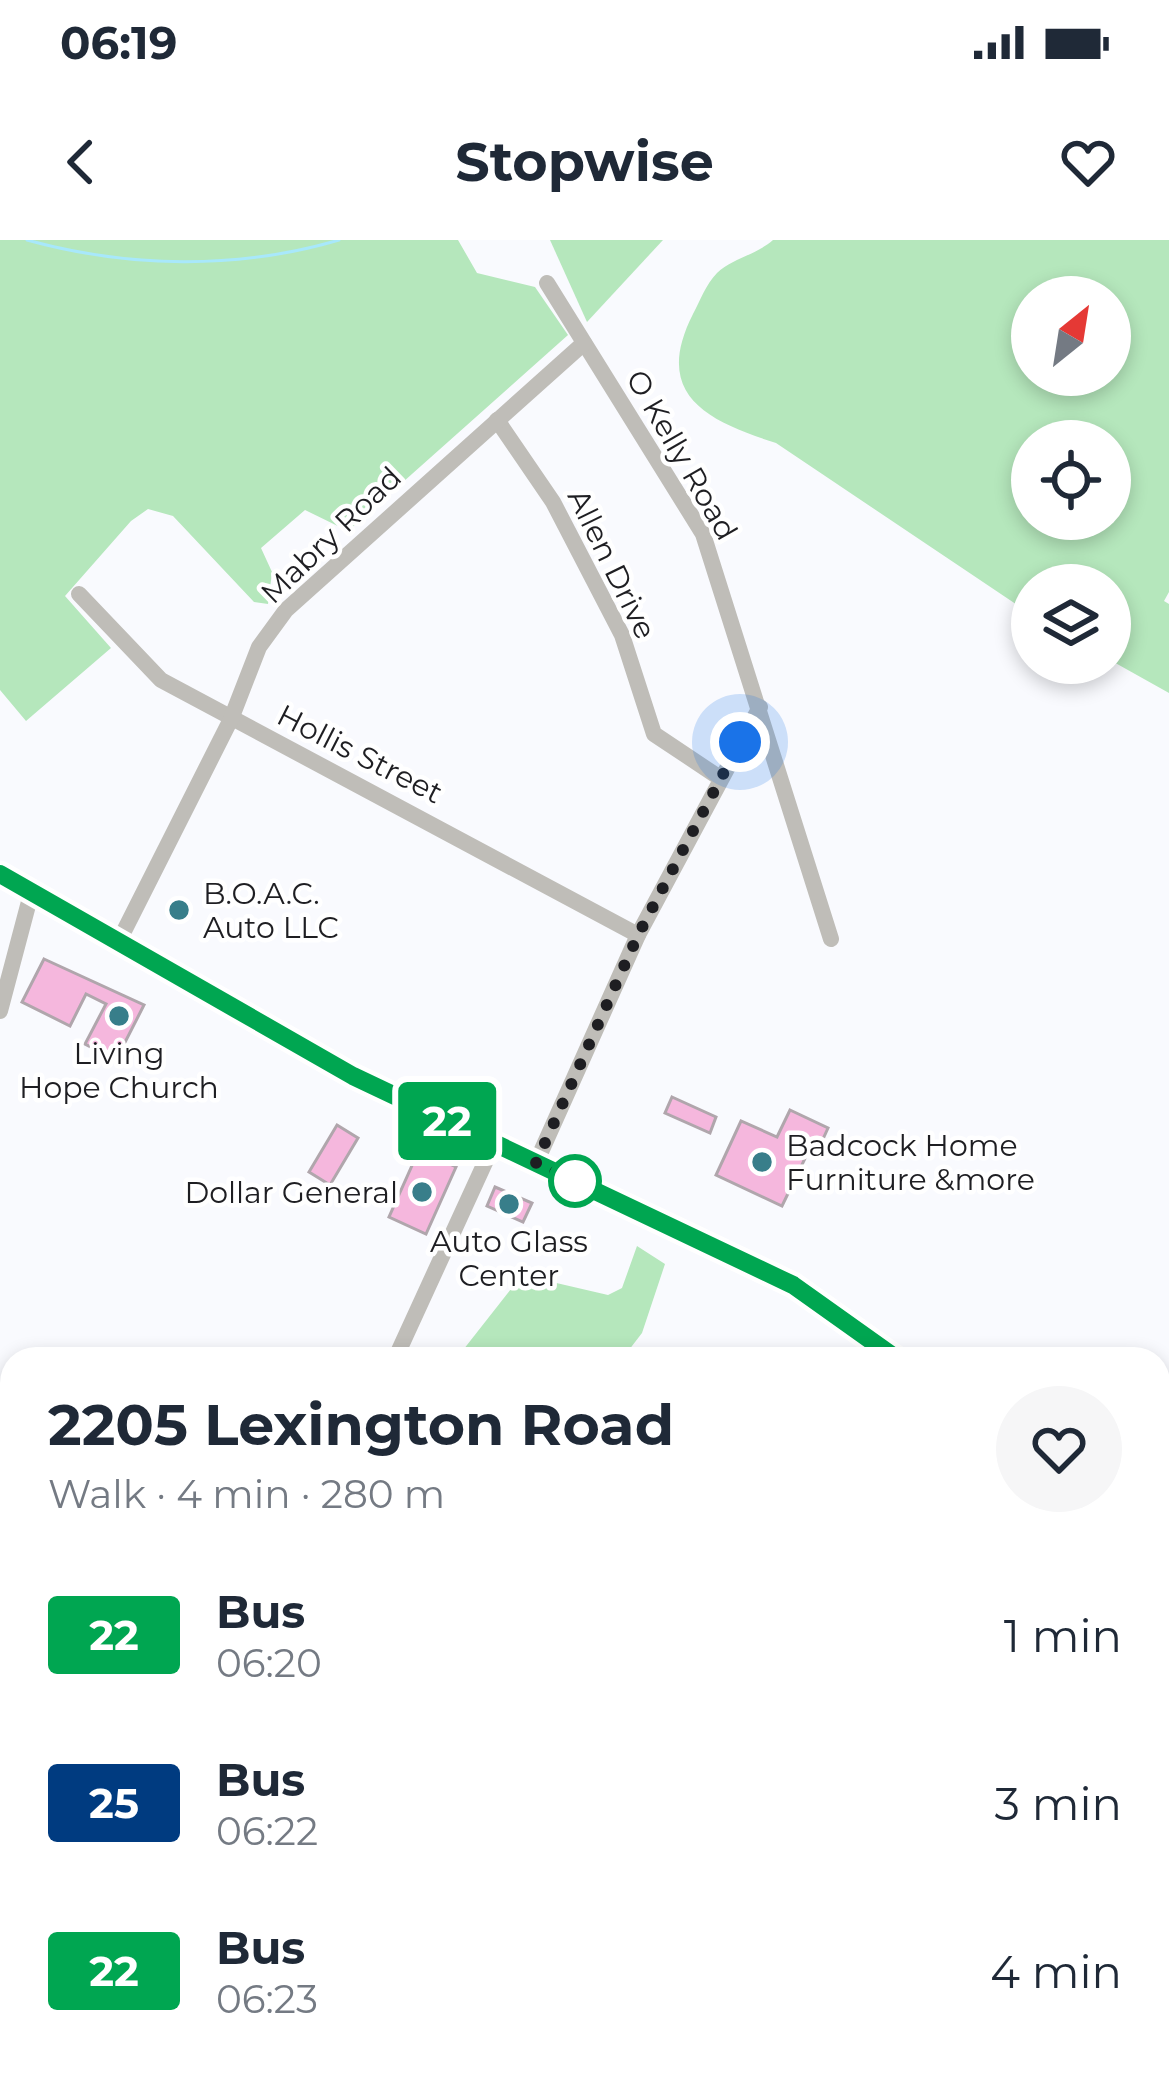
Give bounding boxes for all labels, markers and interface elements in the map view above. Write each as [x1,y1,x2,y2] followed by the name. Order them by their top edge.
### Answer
[60,15,177,70] text: 06:19
[48,129,114,195] icon: back
[455,129,714,195] text: Stopwise
[1055,129,1121,195] icon: heart
[1011,276,1131,396] north arrow
[1011,276,1131,684] map controls
[618,363,746,547] street label: O Kelly Road
[1011,420,1131,540] button: locate
[253,459,409,611] street label: Mabry Road
[560,483,664,645] street label: Allen Drive
[1011,564,1131,684] button: layers
[271,697,449,811] street label: Hollis Street
[710,712,770,772] your location
[203,875,339,946] place label: B.O.A.C. Auto LLC
[166,897,192,923] marker: B.O.A.C. Auto LLC
[106,1003,132,1029] marker: Living Hope Church
[19,1035,219,1106] place label: Living Hope Church
[393,1082,501,1160] line badge: 22
[422,1095,472,1147] text: 22
[786,1127,1035,1198] place label: Badcock Home Furniture &more
[749,1149,775,1175] marker: Badcock Home Furniture &more
[550,1156,600,1206] unlabelled marker
[184,1174,398,1211] place label: Dollar General
[409,1179,435,1205] marker: Dollar General
[496,1191,522,1217] marker: Auto Glass Center
[430,1223,588,1294] place label: Auto Glass Center
[996,1386,1122,1512] button: heart
[48,1390,674,1459] text: 2205 Lexington Road
[48,1470,445,1518] text: Walk · 4 min · 280 m
[216,1584,305,1639] text: Bus
[1004,1608,1122,1663] text: 1 min
[89,1609,139,1661] text: 22
[216,1639,322,1687] text: 06:20
[216,1752,305,1807] text: Bus
[995,1776,1122,1831] text: 3 min
[89,1777,139,1829] text: 25
[216,1807,318,1855] text: 06:22
[216,1920,305,1975] text: Bus
[990,1944,1122,1999] text: 4 min
[89,1945,139,1997] text: 22
[216,1975,318,2023] text: 06:23

